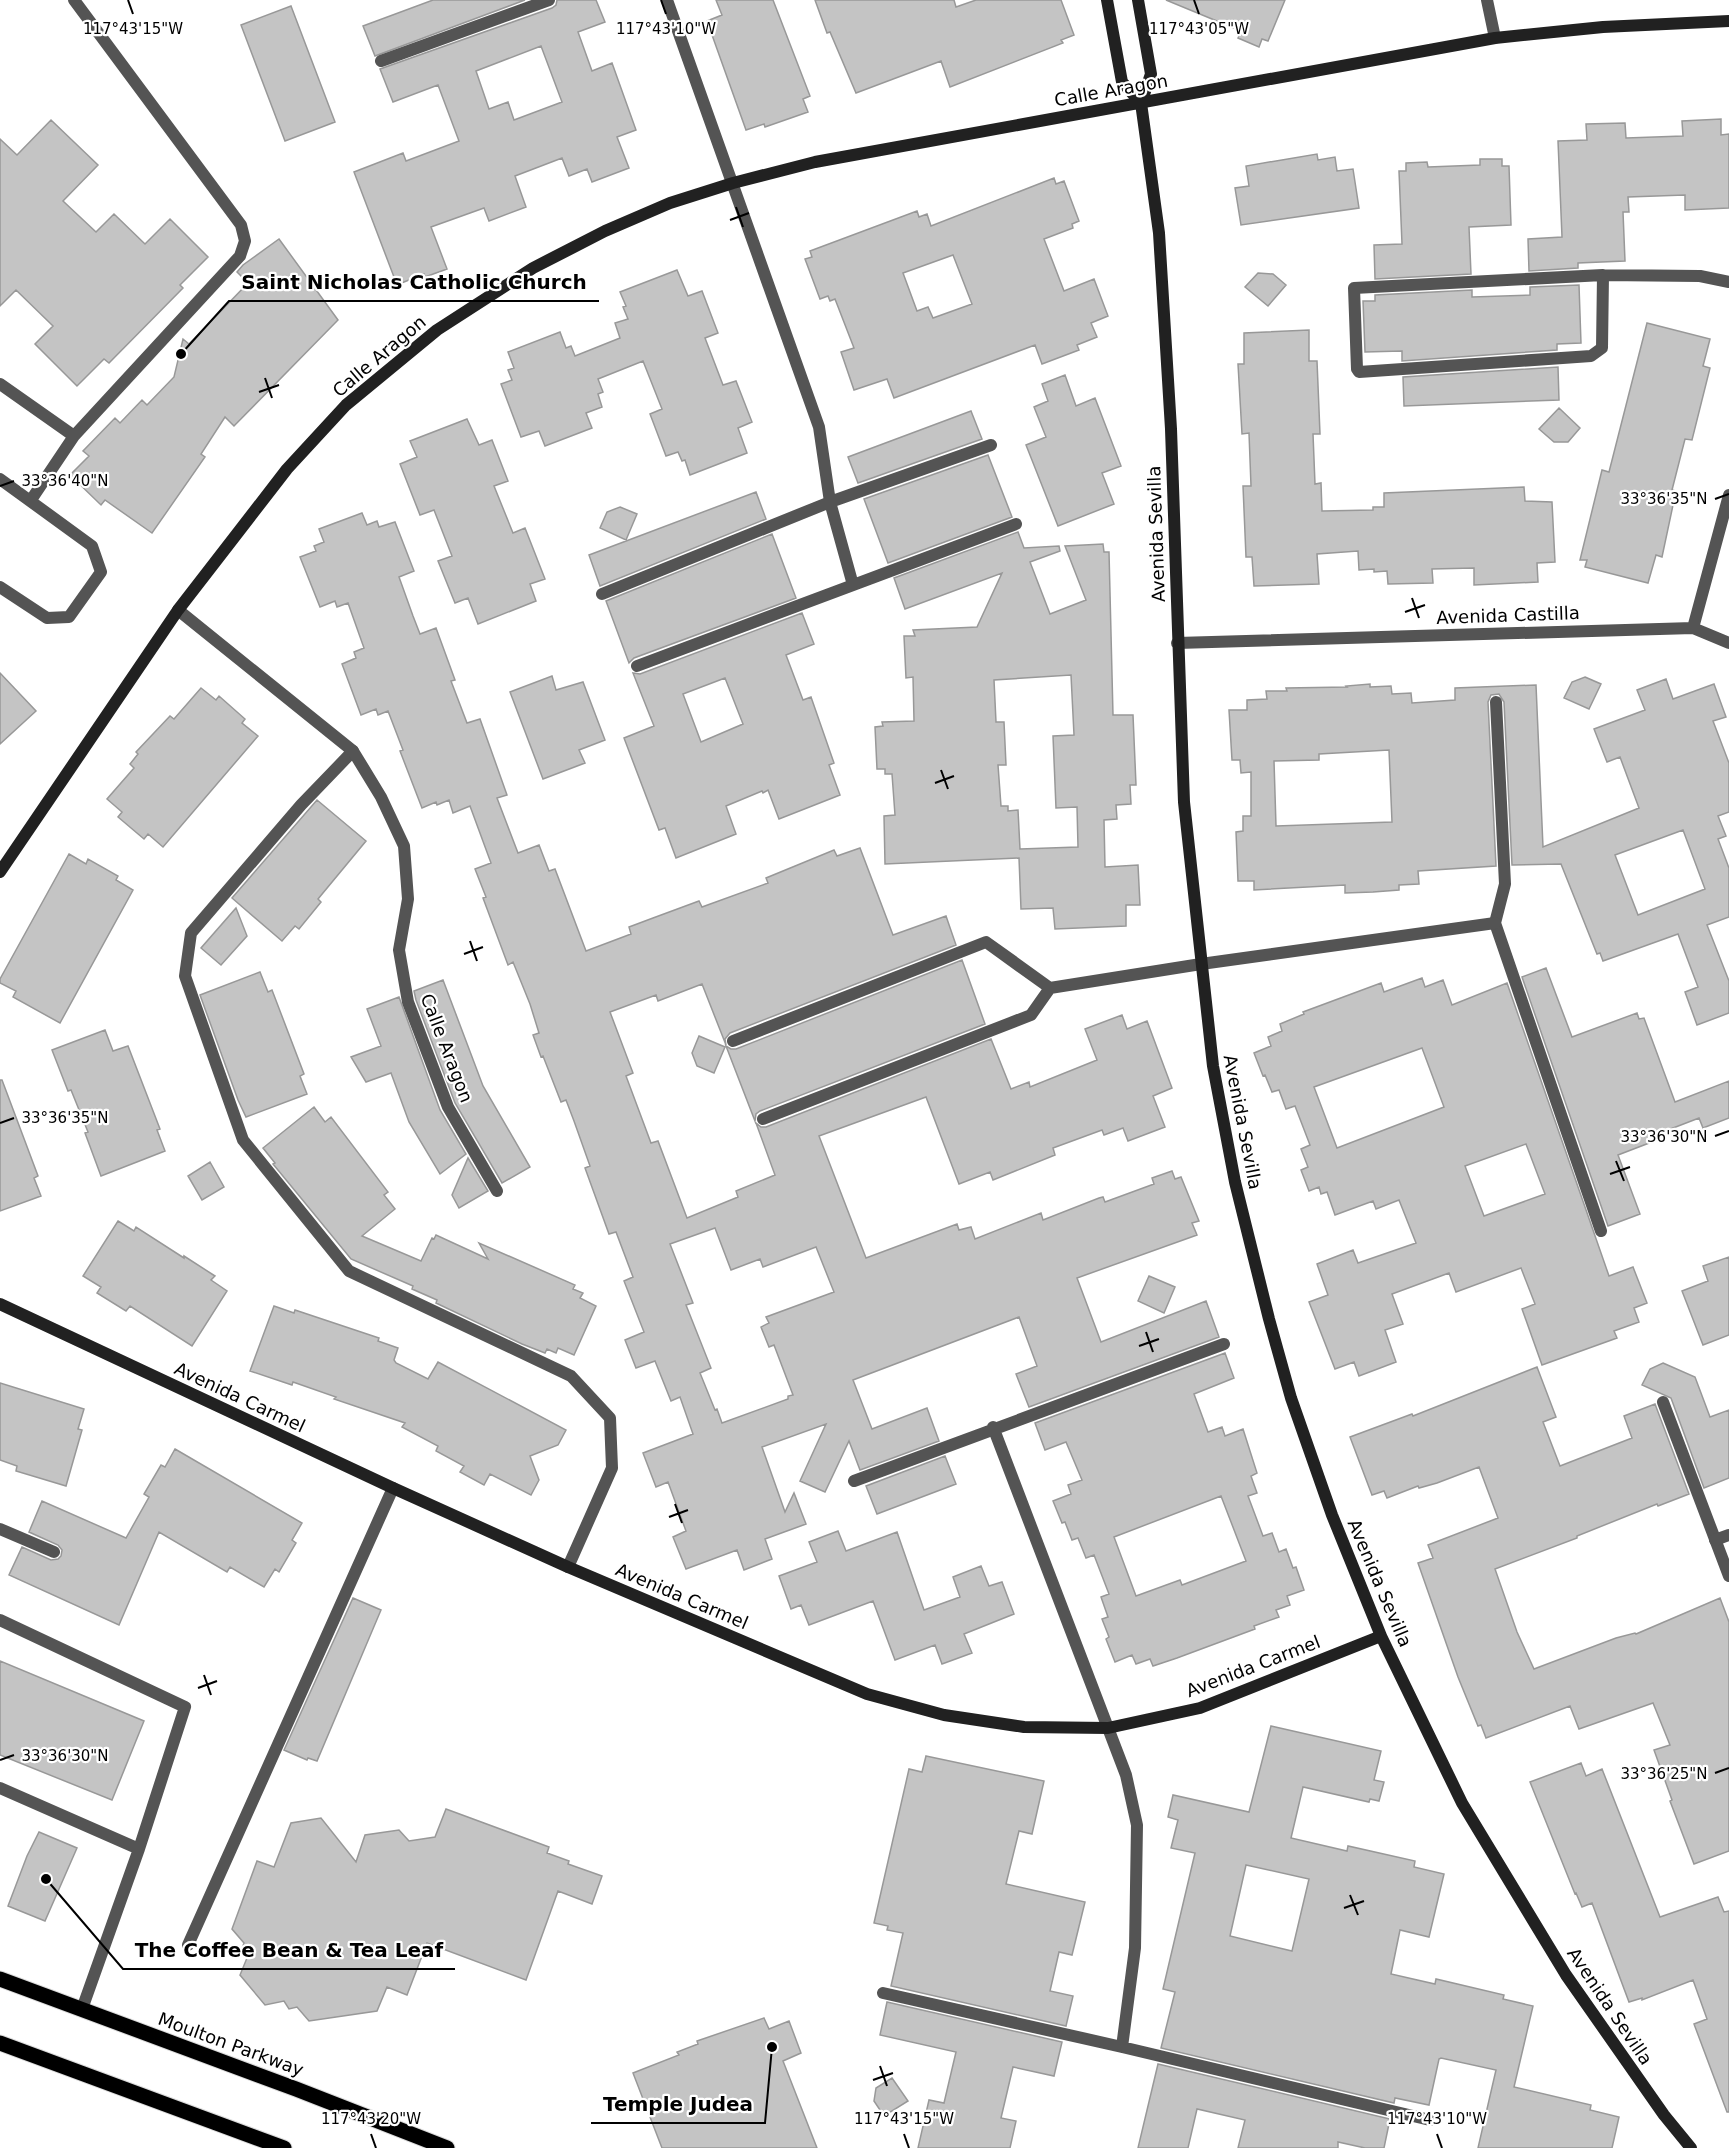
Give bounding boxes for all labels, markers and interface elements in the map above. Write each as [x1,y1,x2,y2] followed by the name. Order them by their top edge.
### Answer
[83,20,183,38] text: 117°43'15"W
[616,20,716,38] text: 117°43'10"W
[1149,20,1249,38] text: 117°43'05"W
[1053,70,1169,110] street label: Calle Aragon
[229,263,599,301] callout: Saint Nicholas Catholic Church
[241,270,587,294] text: Saint Nicholas Catholic Church
[328,311,430,401] street label: Calle Aragon
[1143,465,1169,603] street label: Avenida Sevilla
[21,472,109,490] text: 33°36'40"N
[1620,490,1708,508] text: 33°36'35"N
[1436,602,1580,628] street label: Avenida Castilla
[417,991,477,1105] street label: Calle Aragon
[1220,1053,1266,1191] street label: Avenida Sevilla
[21,1109,109,1127] text: 33°36'35"N
[1620,1128,1708,1146] text: 33°36'30"N
[171,1358,309,1436] street label: Avenida Carmel
[1344,1516,1416,1650] street label: Avenida Sevilla
[613,1559,751,1633] street label: Avenida Carmel
[1183,1631,1323,1701] street label: Avenida Carmel
[21,1747,109,1765] text: 33°36'30"N
[1620,1765,1708,1783] text: 33°36'25"N
[123,1931,455,1969] callout: The Coffee Bean & Tea Leaf
[135,1938,444,1962] text: The Coffee Bean & Tea Leaf
[1563,1943,1657,2069] street label: Avenida Sevilla
[155,2008,307,2080] street label: Moulton Parkway
[591,2085,765,2123] callout: Temple Judea
[603,2092,753,2116] text: Temple Judea
[321,2110,421,2128] text: 117°43'20"W
[854,2110,954,2128] text: 117°43'15"W
[1387,2110,1487,2128] text: 117°43'10"W

